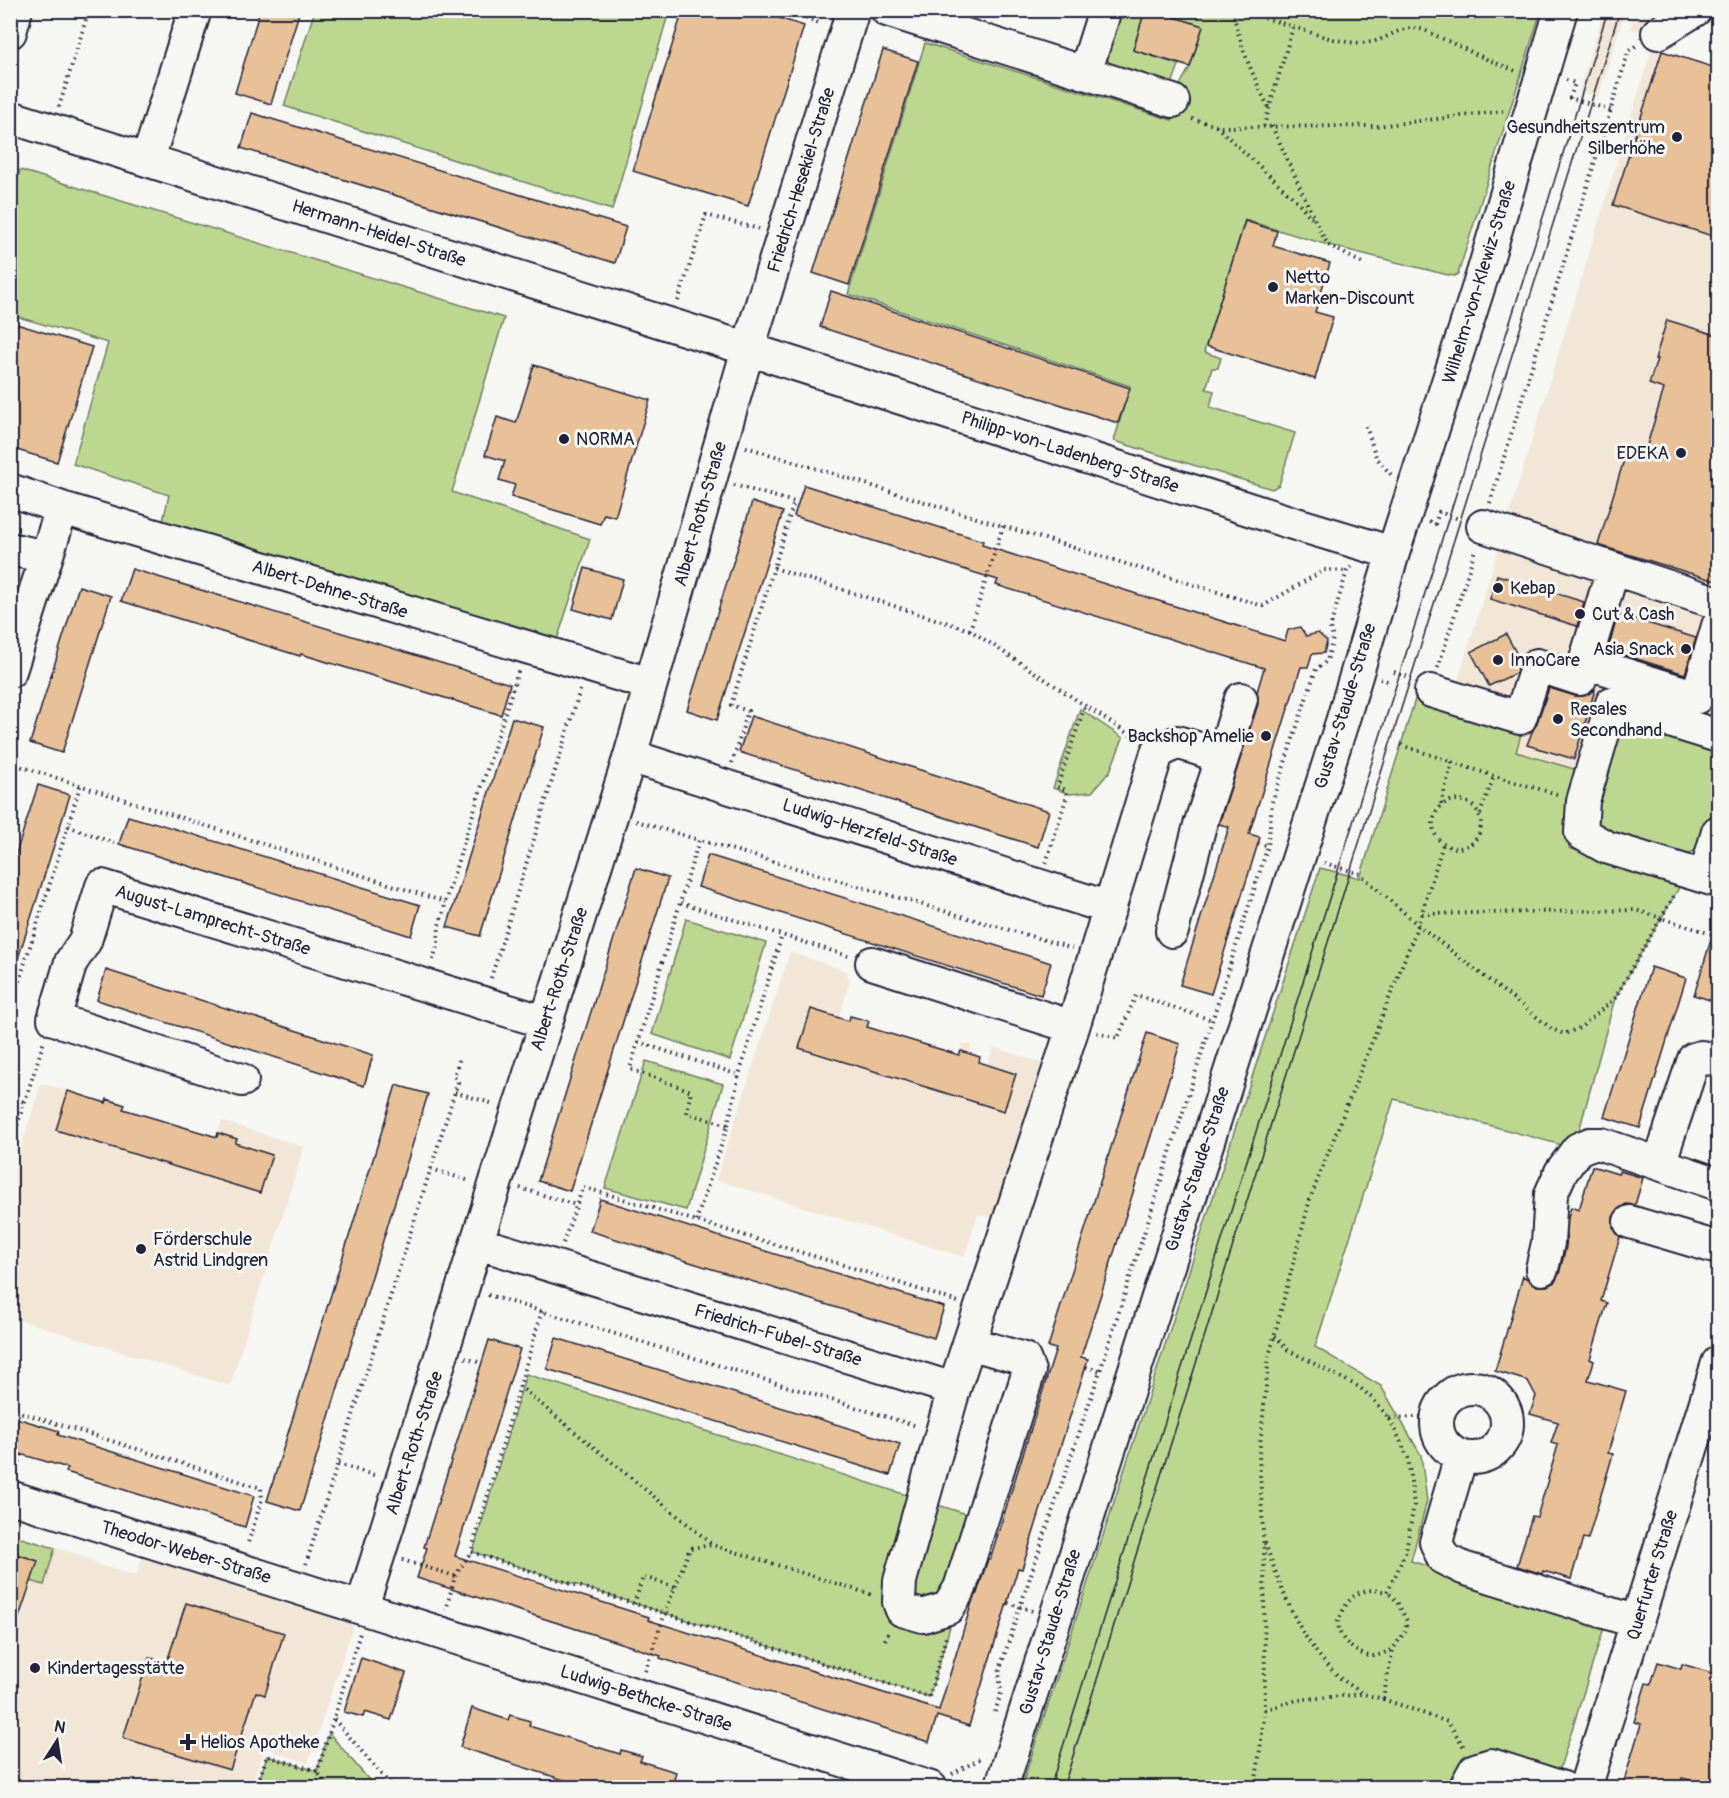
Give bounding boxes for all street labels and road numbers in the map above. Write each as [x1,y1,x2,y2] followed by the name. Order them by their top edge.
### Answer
[762,85,841,275] street label: Friedrich-Hesekiel-Straße
[1438,178,1521,386] street label: Wilhelm-von-Klewiz-Straße
[289,194,469,273] street label: Hermann-Heidel-Straße
[958,406,1182,499] street label: Philipp-von-Ladenberg-Straße
[669,439,732,589] street label: Albert-Roth-Straße
[249,555,411,624] street label: Albert-Dehne-Straße
[1309,620,1382,792] street label: Gustav-Staude-Straße
[779,793,960,872] street label: Ludwig-Herzfeld-Straße
[113,880,313,961] street label: August-Lamprecht-Straße
[525,904,594,1054] street label: Albert-Roth-Straße
[1160,1084,1235,1255] street label: Gustav-Staude-Straße
[691,1299,864,1372] street label: Friedrich-Fubel-Straße
[380,1368,449,1518] street label: Albert-Roth-Straße
[1622,1507,1683,1643] street label: Querfurter Straße
[98,1516,274,1589] street label: Theodor-Weber-Straße
[1014,1546,1087,1718] street label: Gustav-Staude-Straße
[557,1660,735,1737] street label: Ludwig-Bethcke-Straße

